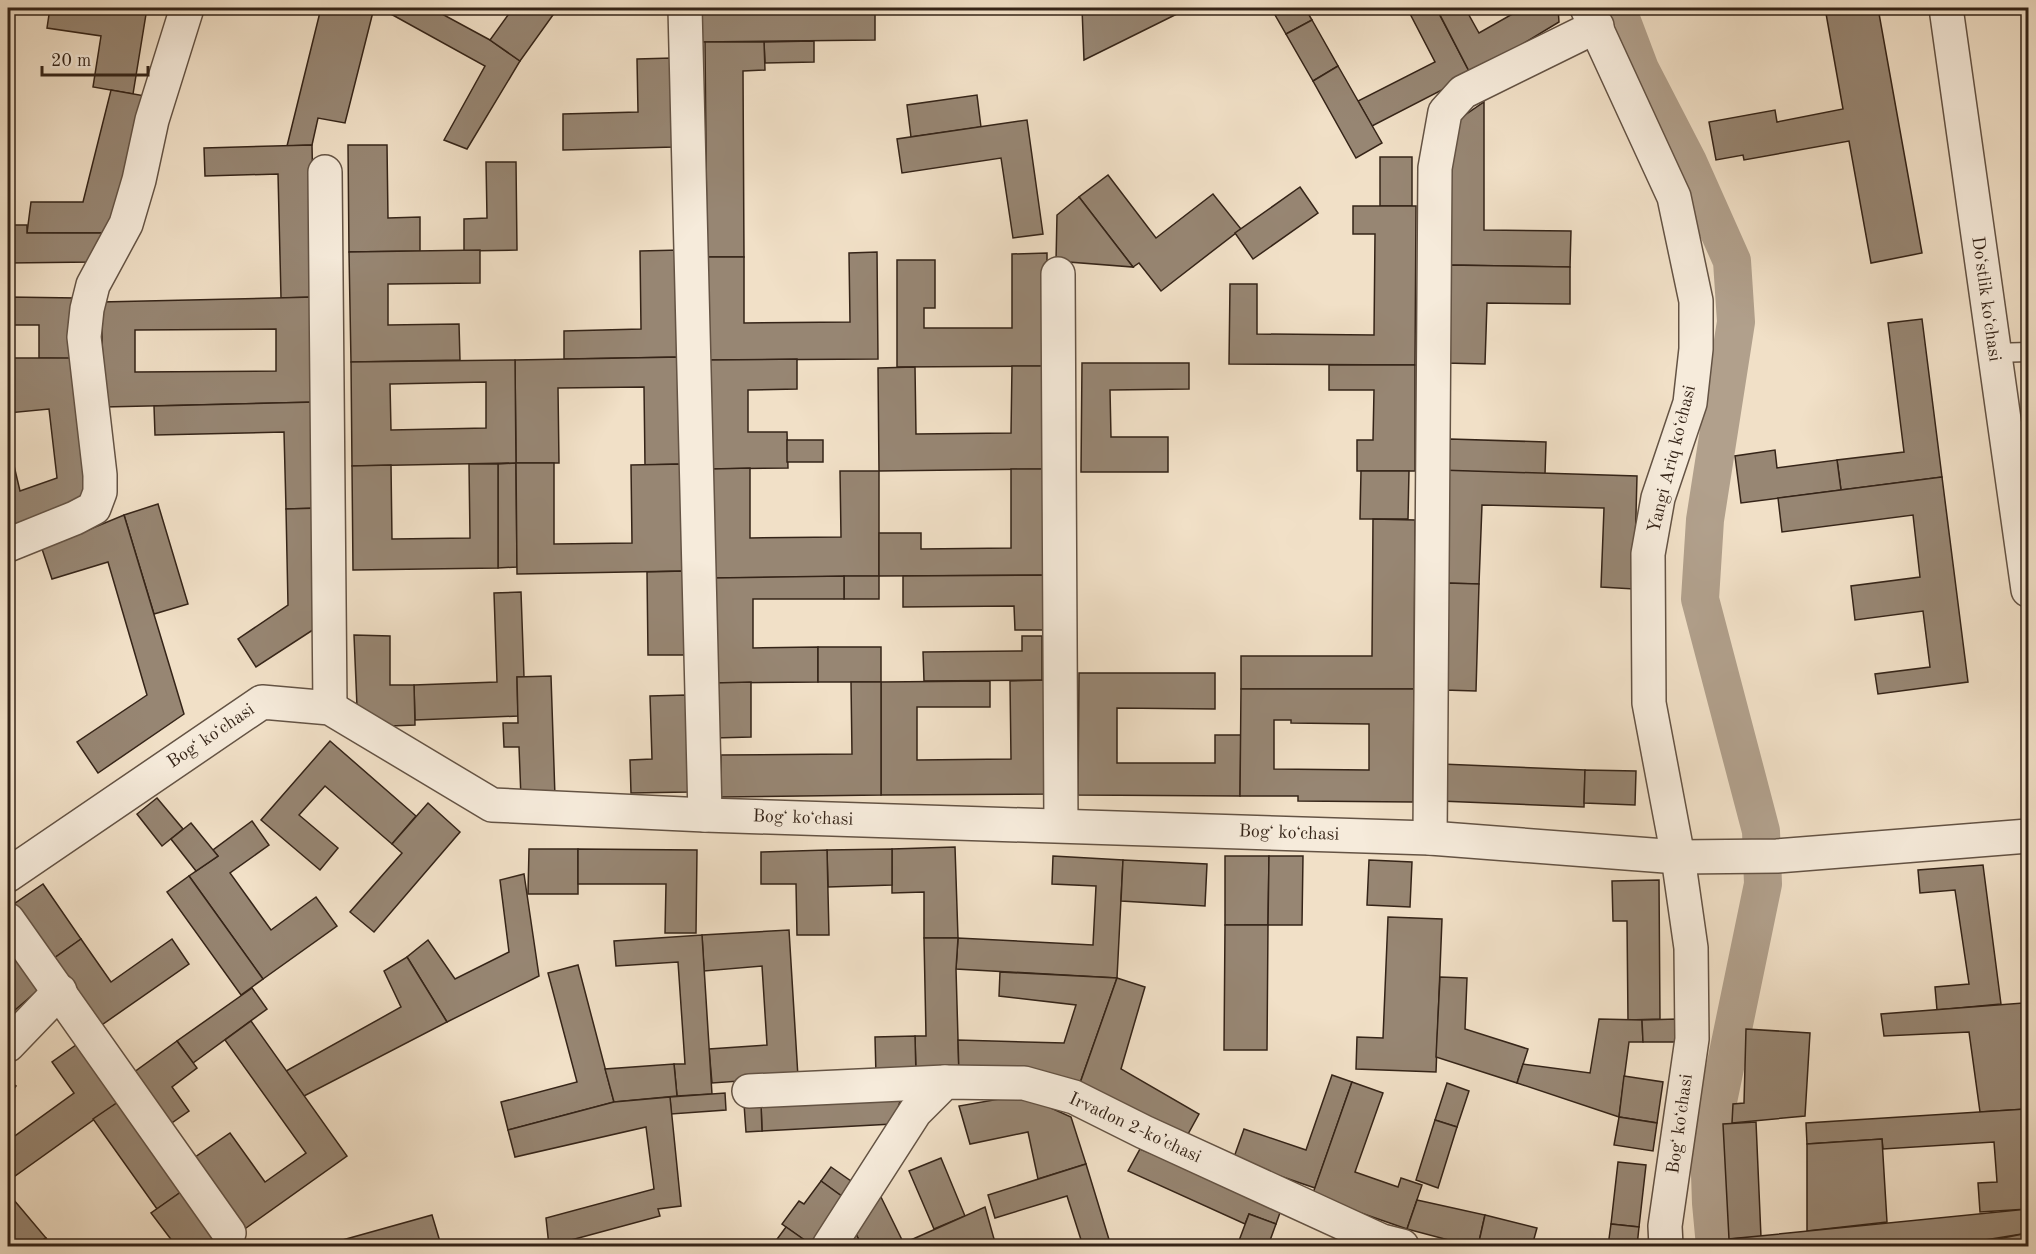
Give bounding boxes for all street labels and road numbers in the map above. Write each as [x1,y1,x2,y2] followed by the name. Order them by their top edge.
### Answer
[1968,235,2004,363] street label: Doʻstlik koʻchasi
[1645,383,1699,535] street label: Yangi Ariq koʻchasi
[164,700,258,772] street label: Bogʻ koʻchasi
[752,807,854,829] street label: Bogʻ koʻchasi
[1238,822,1340,844] street label: Bogʻ koʻchasi
[1664,1073,1696,1175] street label: Bogʻ koʻchasi
[1066,1089,1204,1167] street label: Irvadon 2-koʼchasi

